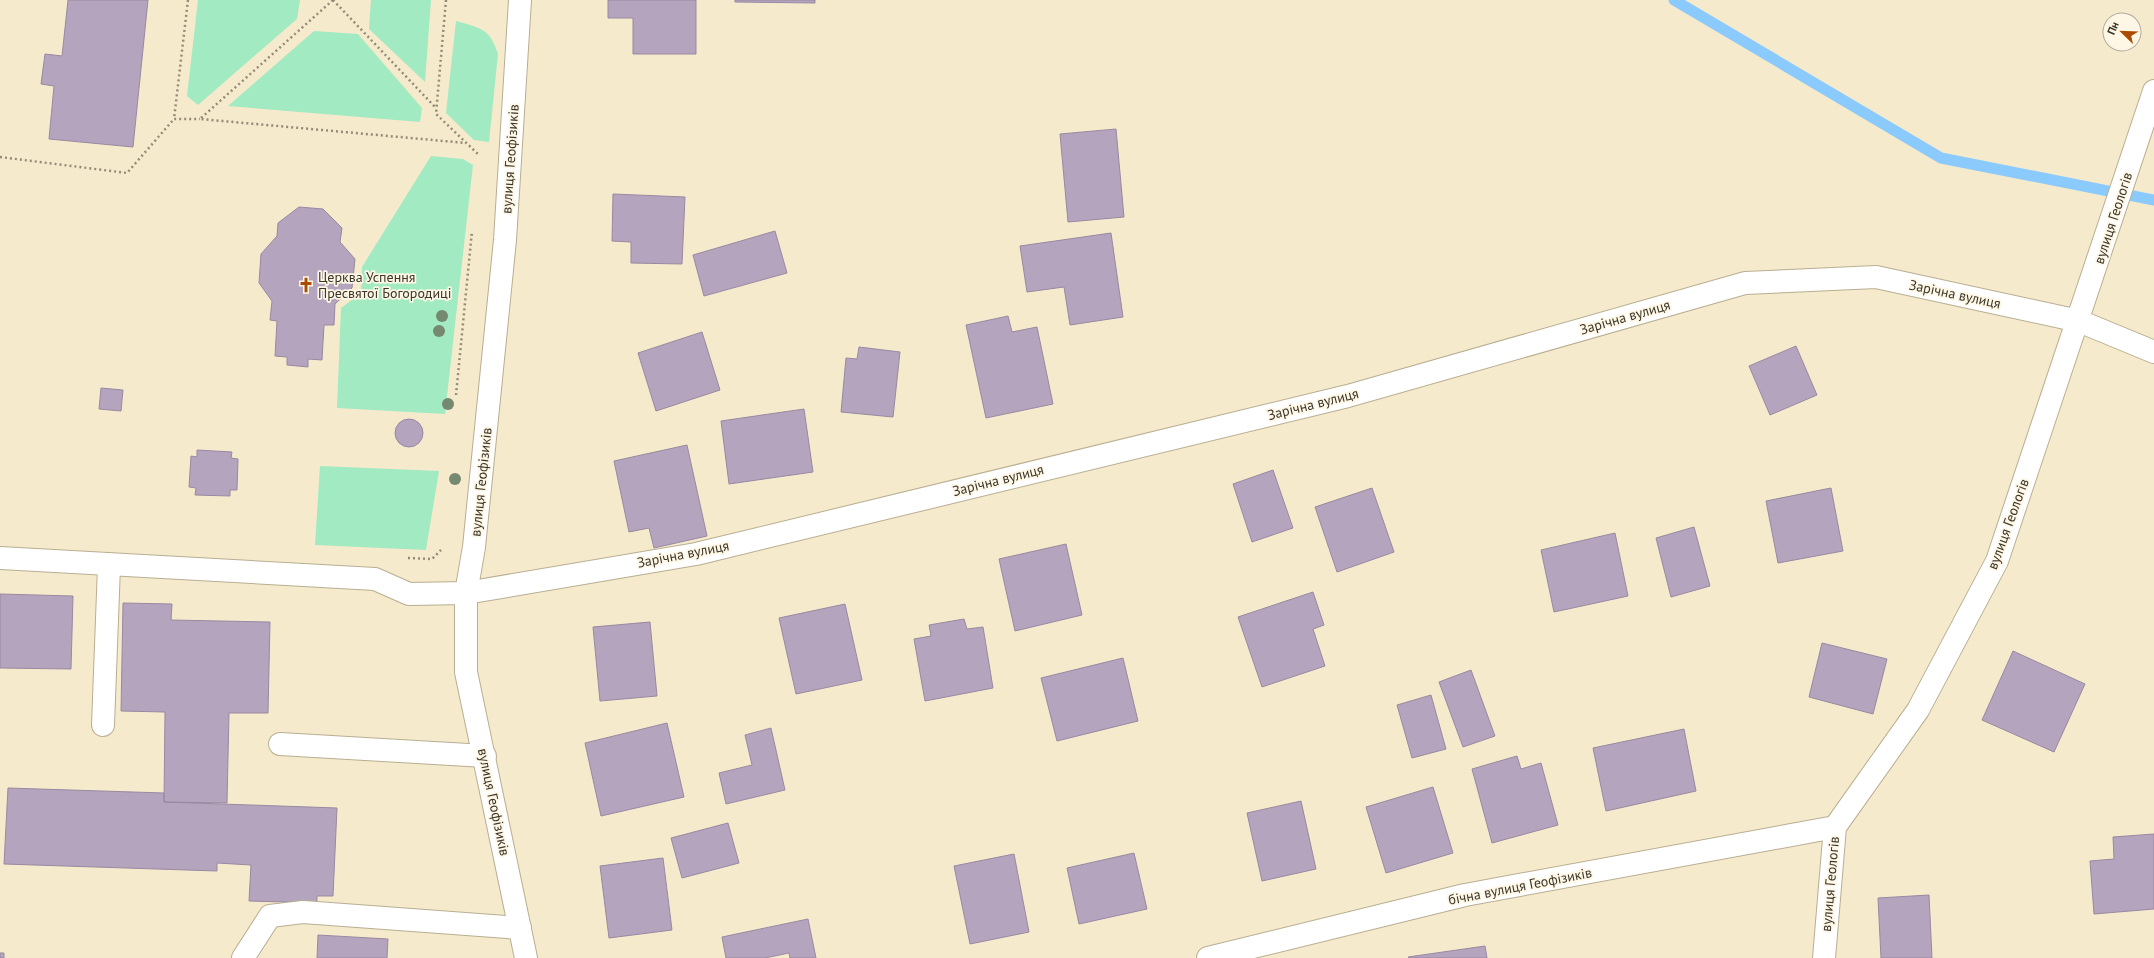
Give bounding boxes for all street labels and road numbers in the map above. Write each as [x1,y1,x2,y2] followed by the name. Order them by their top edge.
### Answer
[497,104,523,214] street label: вулиця Геофізиків
[2090,170,2136,266] street label: вулиця Геологів
[1908,275,2002,313] street label: Зарічна вулиця
[1578,295,1672,339] street label: Зарічна вулиця
[1266,384,1360,424] street label: Зарічна вулиця
[466,427,496,537] street label: вулиця Геофізиків
[951,460,1045,500] street label: Зарічна вулиця
[1983,476,2033,572] street label: вулиця Геологів
[635,536,731,572] street label: Зарічна вулиця
[474,746,514,858] street label: вулиця Геофізиків
[1817,836,1843,932] street label: вулиця Геологів
[1447,863,1593,909] street label: бічна вулиця Геофізиків

